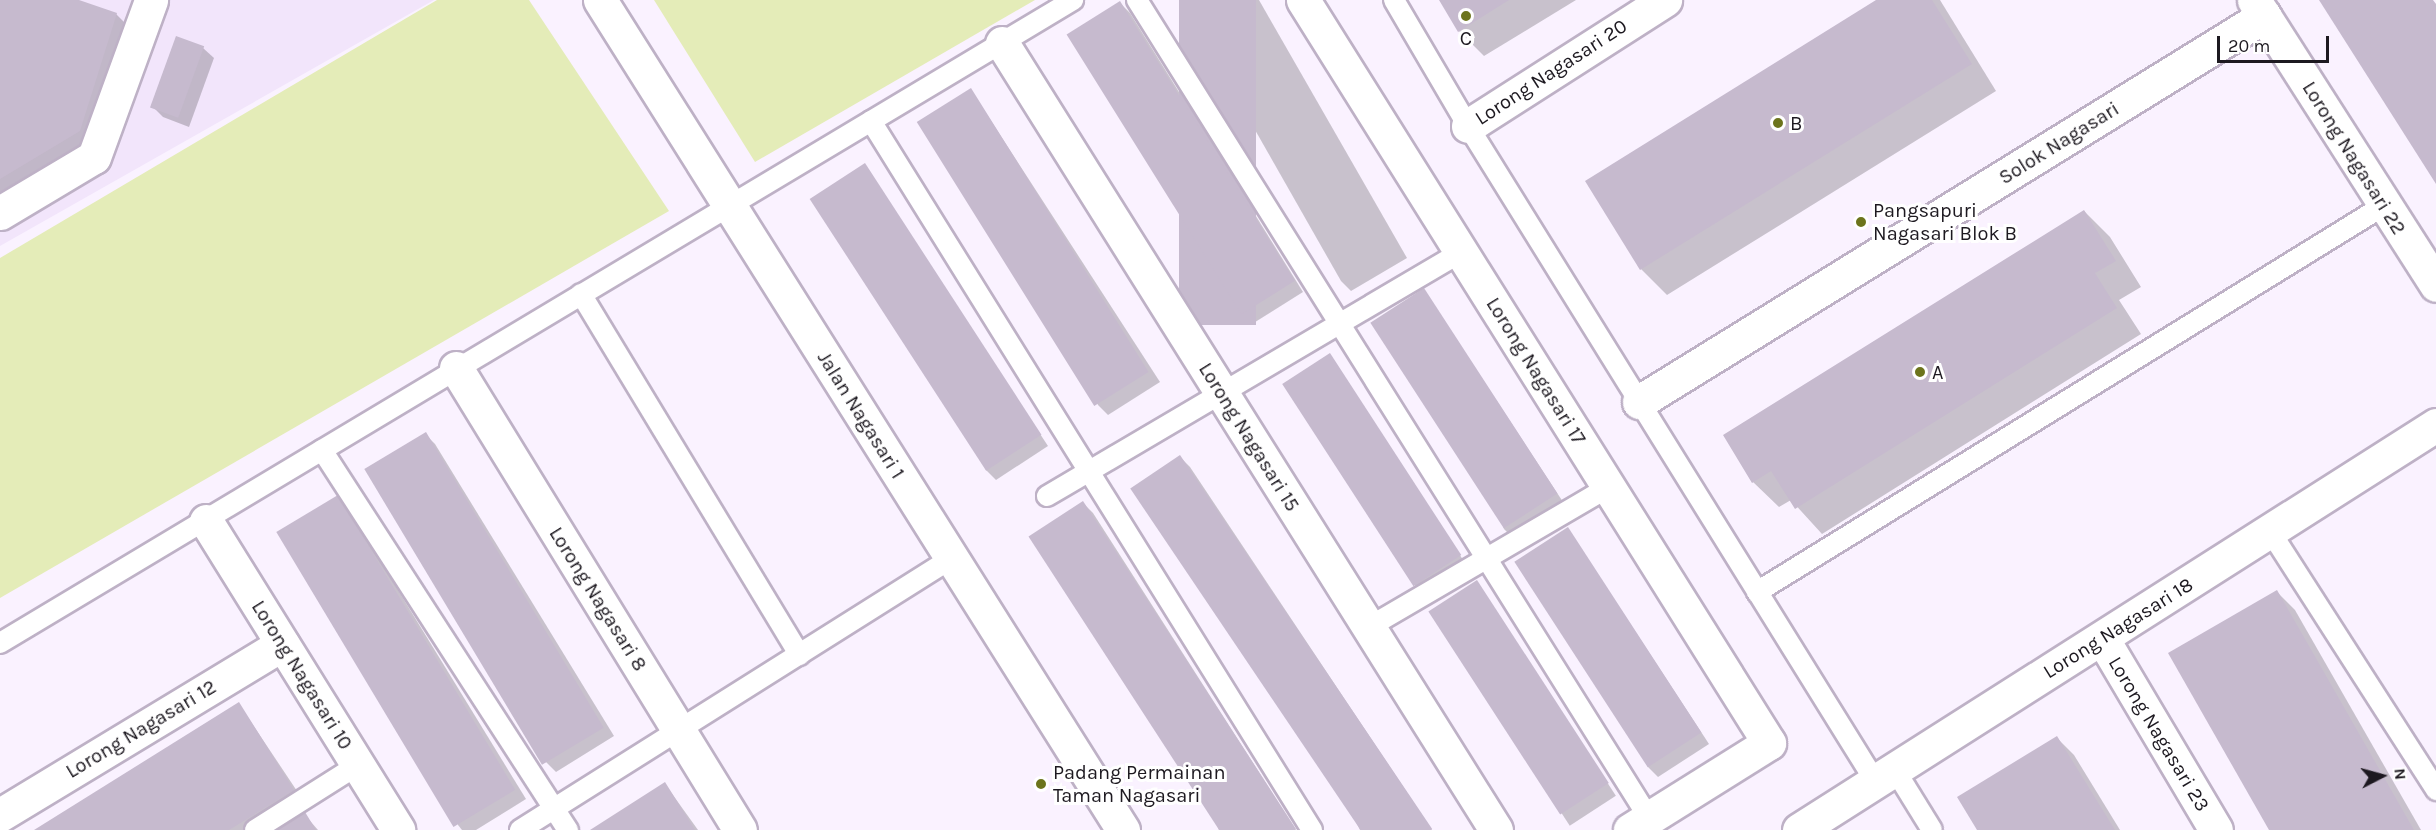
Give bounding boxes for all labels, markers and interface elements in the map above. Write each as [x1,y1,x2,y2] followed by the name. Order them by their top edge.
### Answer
[1459,9,1473,23] marker: C
[1470,14,1632,130] street label: Lorong Nagasari 20
[2220,24,2332,62] scale bar
[1460,26,1472,50] place label: C
[2228,35,2270,57] text: 20 m
[2297,77,2411,239] street label: Lorong Nagasari 22
[1994,96,2124,190] street label: Solok Nagasari
[1790,111,1802,135] place label: B
[1771,116,1785,130] marker: B
[1873,198,2017,245] place label: Pangsapuri Nagasari Blok B
[1854,215,1868,229] marker: Pangsapuri Nagasari Blok B
[1481,293,1591,449] street label: Lorong Nagasari 17
[812,347,910,483] street label: Jalan Nagasari 1
[1194,358,1304,516] street label: Lorong Nagasari 15
[1932,360,1943,384] place label: A
[1913,365,1927,379] marker: A
[544,523,652,675] street label: Lorong Nagasari 8
[2039,572,2197,684] street label: Lorong Nagasari 18
[246,596,358,754] street label: Lorong Nagasari 10
[2103,652,2215,816] street label: Lorong Nagasari 23
[61,675,221,783] street label: Lorong Nagasari 12
[2352,746,2412,806] north arrow
[1053,760,1225,807] place label: Padang Permainan Taman Nagasari
[2390,767,2410,781] text: N
[1034,777,1048,791] marker: Padang Permainan Taman Nagasari

